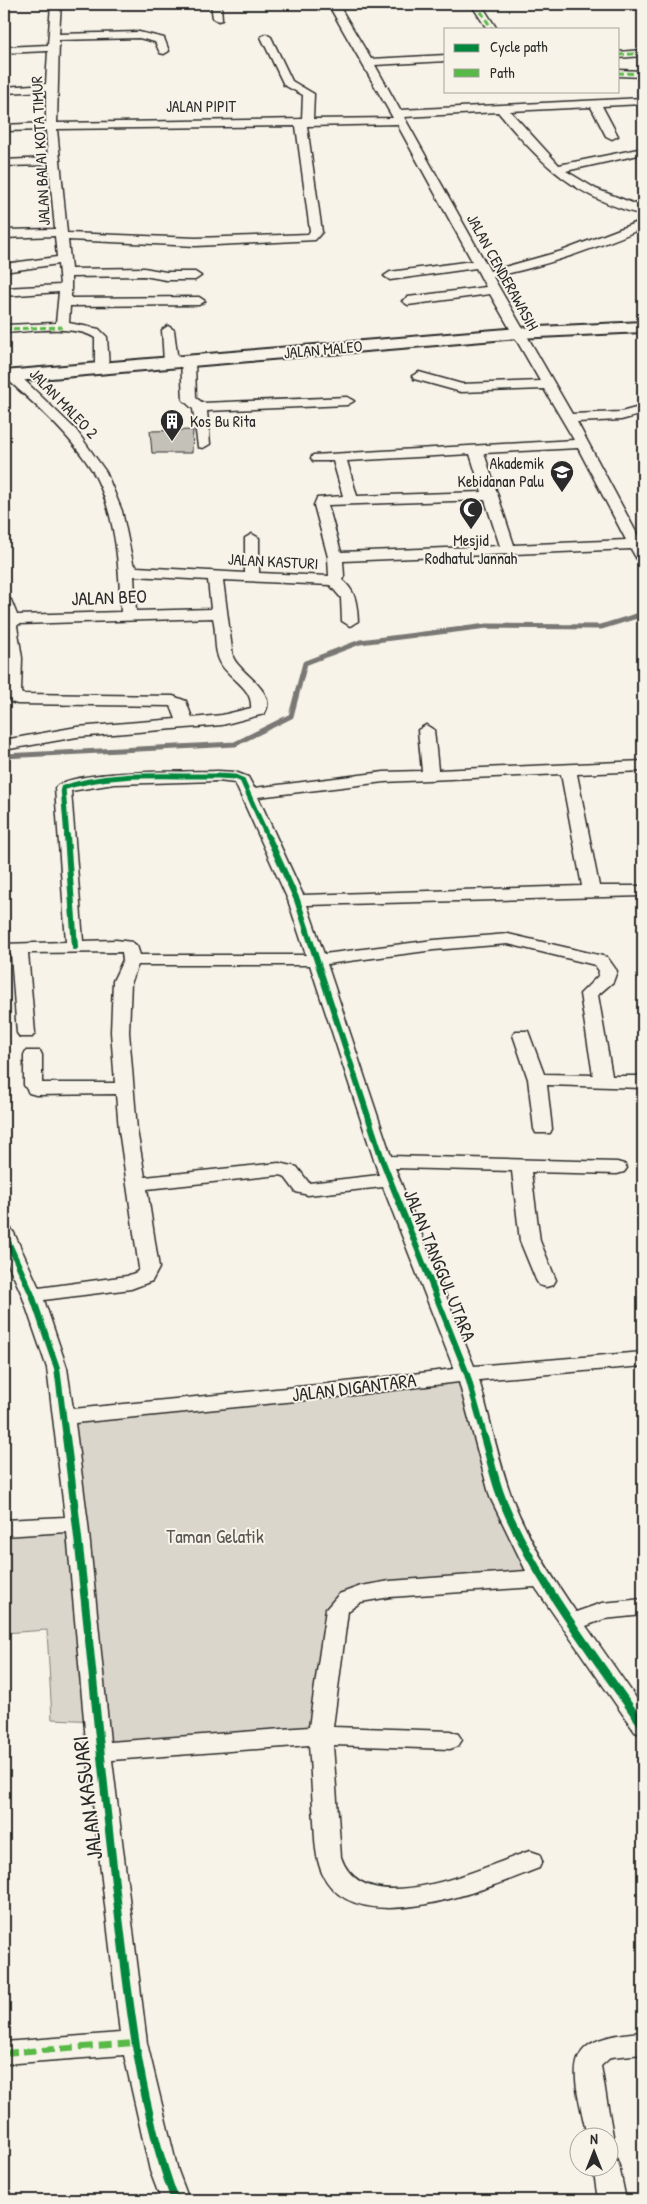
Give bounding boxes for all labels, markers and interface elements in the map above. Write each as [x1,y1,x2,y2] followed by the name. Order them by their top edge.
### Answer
[444,28,620,92] legend
[490,36,548,57] text: Cycle path
[490,62,515,83] text: Path
[25,76,55,226] street label: JALAN BALAI KOTA TIMUR
[166,95,237,117] street label: JALAN PIPIT
[462,210,544,334] street label: JALAN CENDERAWASIH
[283,335,363,363] street label: JALAN MALEO
[25,363,104,443] street label: JALAN MALEO 2
[159,408,185,442] building icon: Kos Bu Rita
[190,410,255,432] place label: Kos Bu Rita
[458,452,545,492] place label: Akademik Kebidanan Palu
[549,459,575,493] school or university icon: Akademik Kebidanan Palu
[458,496,484,530] mosque icon: Mesjid Rodhatul Jannah
[425,529,517,569] place label: Mesjid Rodhatul Jannah
[227,548,319,574] street label: JALAN KASTURI
[71,583,147,611] street label: JALAN BEO
[398,1185,482,1345] street label: JALAN TANGGUL UTARA
[290,1366,418,1408] street label: JALAN DIGANTARA
[166,1523,264,1549] park label: Taman Gelatik
[65,1734,109,1862] street label: JALAN KASUARI
[570,2126,620,2176] north arrow
[590,2129,598,2148] text: N

